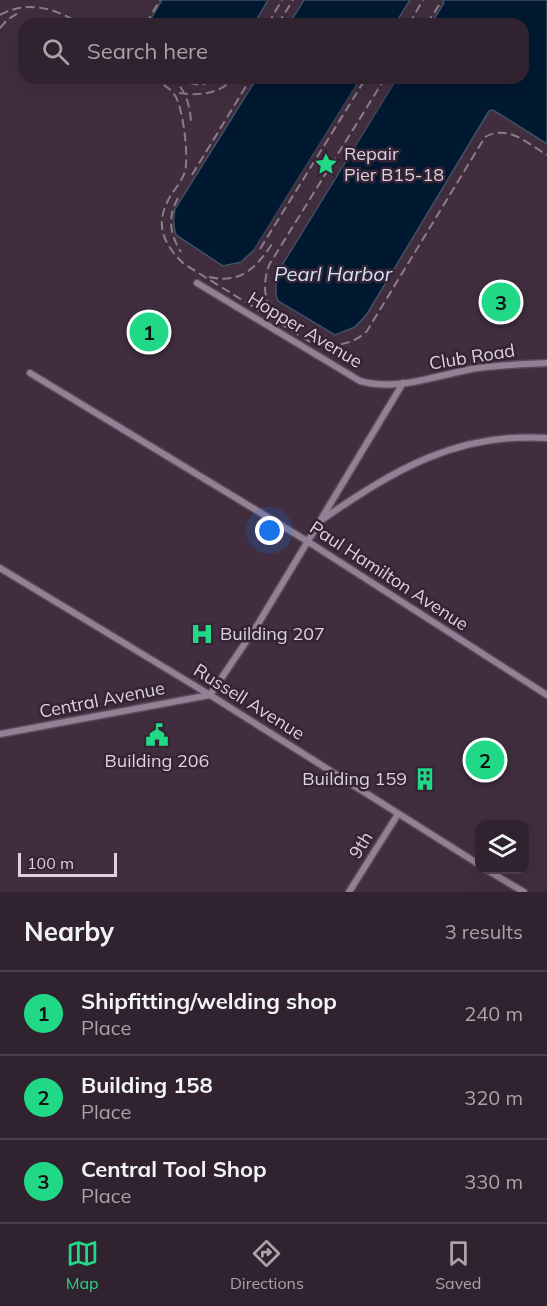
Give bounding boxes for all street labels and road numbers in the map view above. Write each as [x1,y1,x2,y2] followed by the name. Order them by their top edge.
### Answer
[244,286,367,373] street label: Hopper Avenue
[427,338,516,375] street label: Club Road
[305,516,473,636] street label: Paul Hamilton Avenue
[190,658,309,745] street label: Russell Avenue
[37,676,167,723] street label: Central Avenue
[343,827,378,863] street label: 9th

